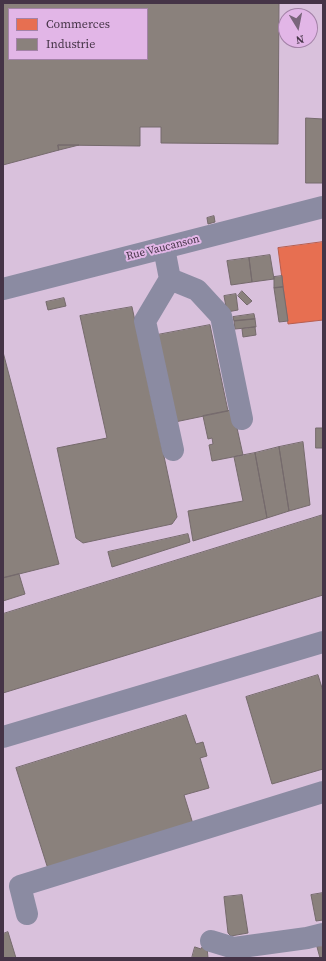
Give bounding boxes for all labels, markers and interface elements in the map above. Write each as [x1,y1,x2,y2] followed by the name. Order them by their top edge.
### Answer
[8,8,148,60] legend
[278,8,318,48] north arrow
[46,16,110,32] text: Commerces
[295,31,305,47] text: N
[46,36,95,52] text: Industrie
[125,233,201,263] street label: Rue Vaucanson

